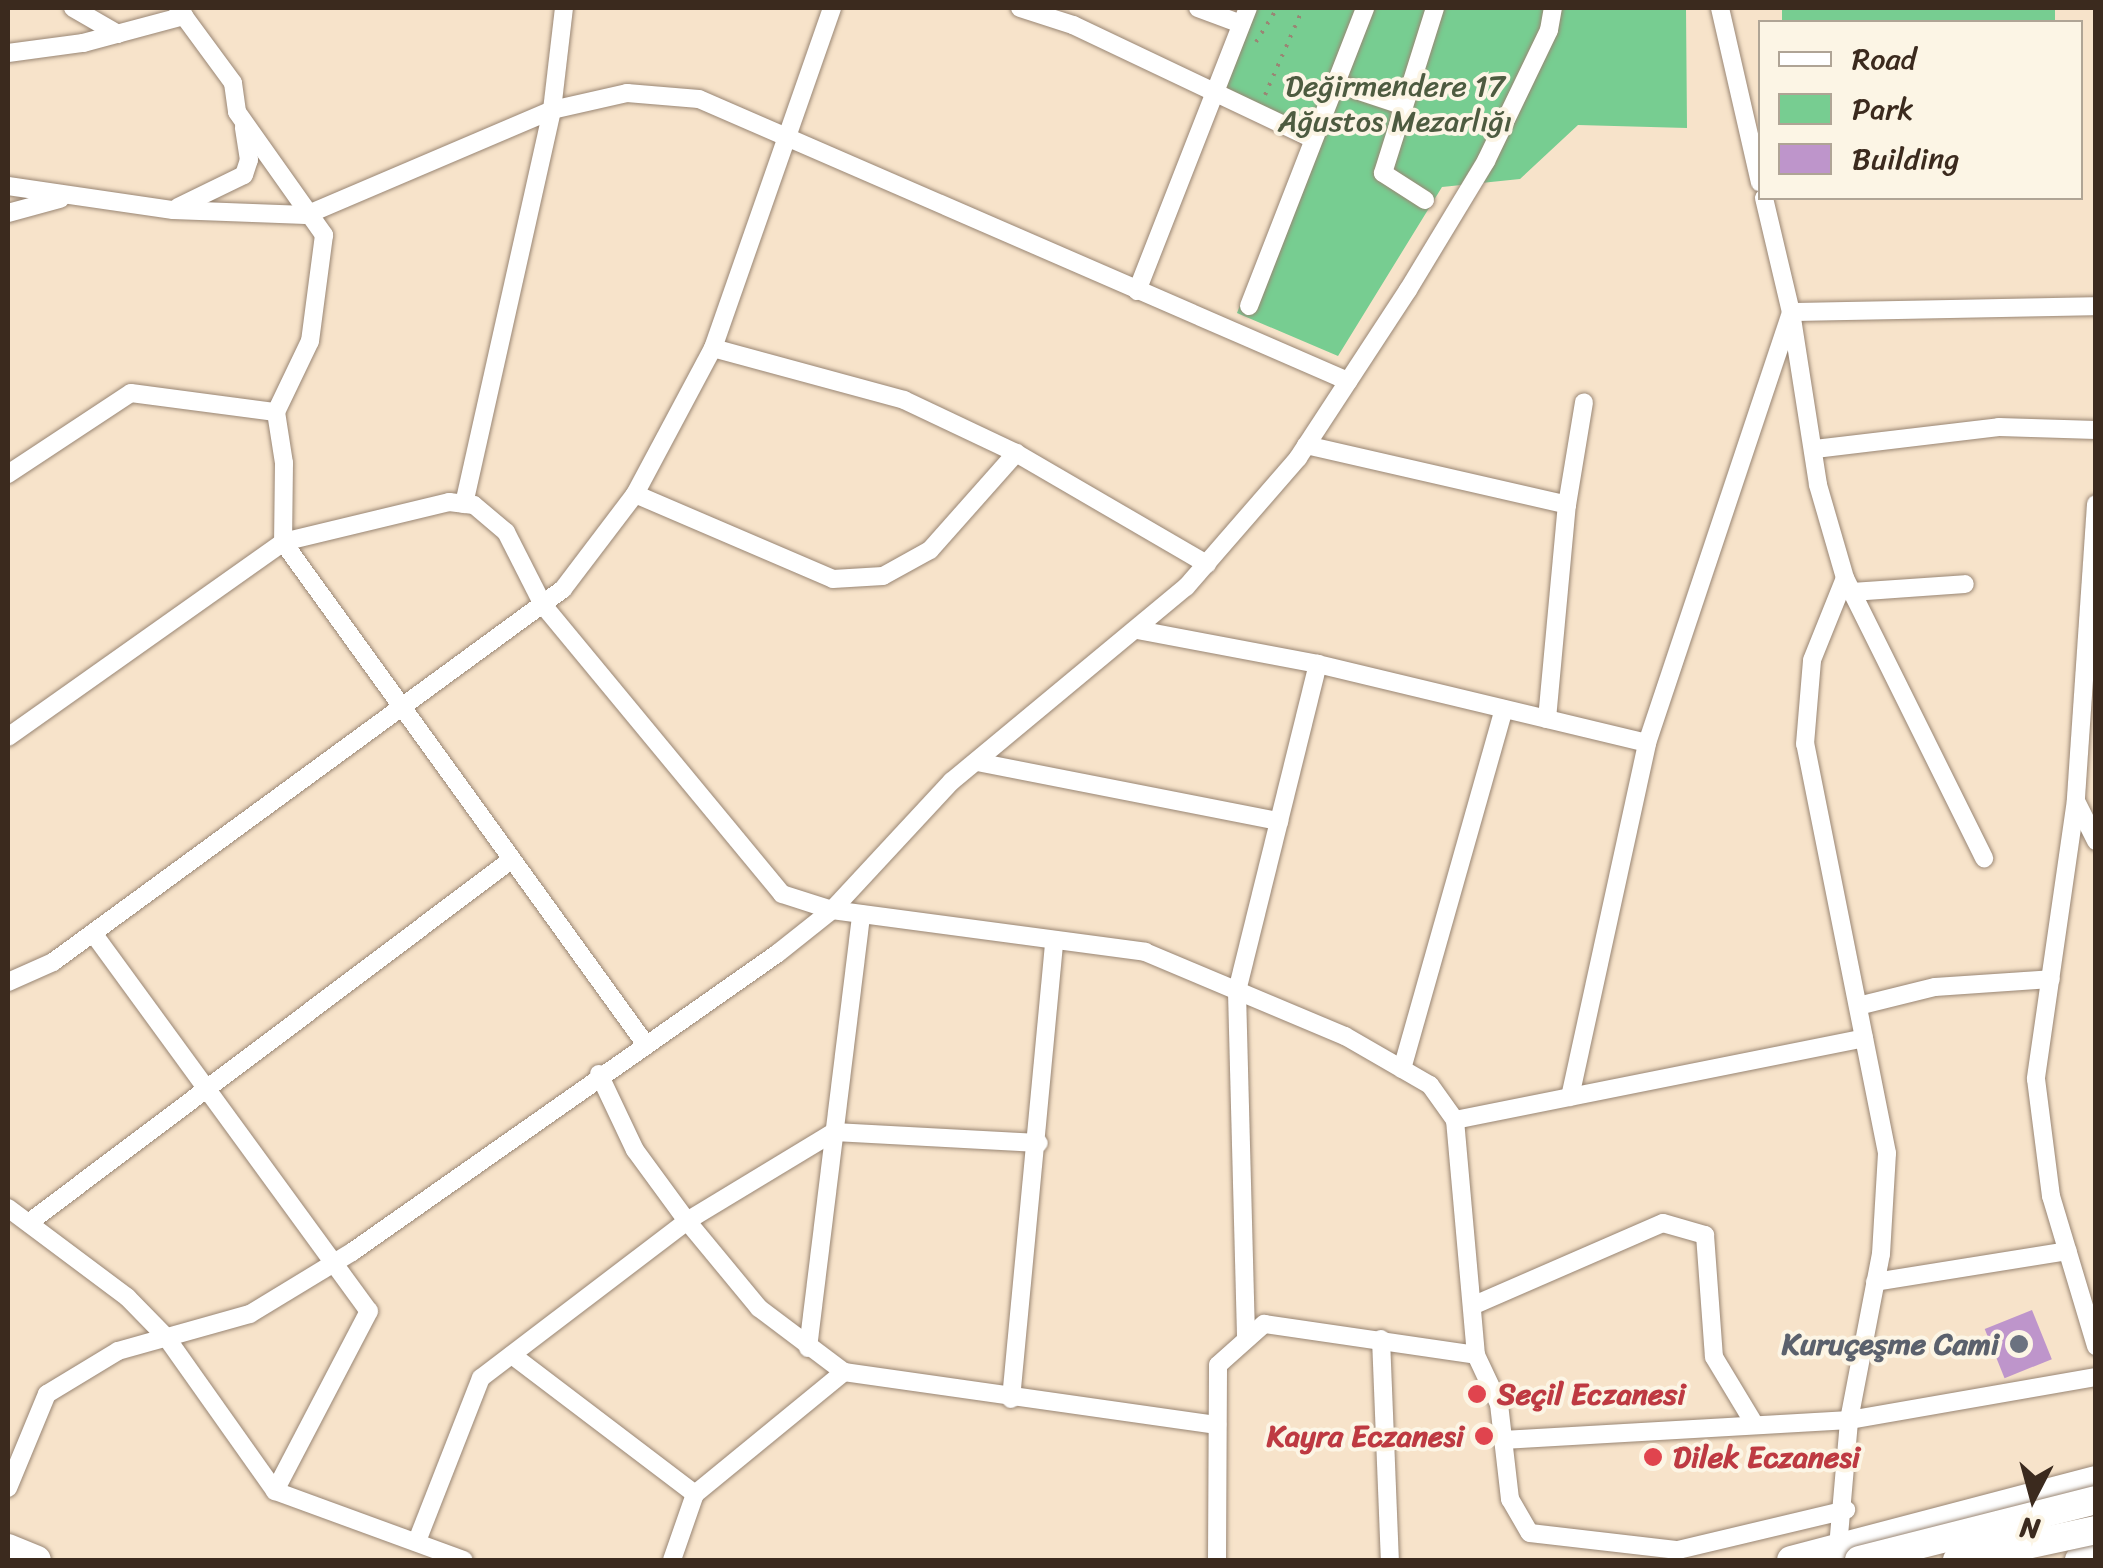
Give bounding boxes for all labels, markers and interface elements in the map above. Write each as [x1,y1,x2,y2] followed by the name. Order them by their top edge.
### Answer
[1758,20,2083,200] legend
[1852,32,1916,86] text: Road
[1278,68,1512,138] park label: Değirmendere 17 Ağustos Mezarlığı
[1852,82,1914,136] text: Park
[1852,132,1959,186] text: Building
[1782,1326,1999,1362] place label: Kuruçeşme Cami
[2008,1333,2030,1355] marker: Kuruçeşme Cami
[1497,1376,1686,1412] place label: Seçil Eczanesi
[1466,1383,1488,1405] marker: Seçil Eczanesi
[1265,1418,1464,1454] place label: Kayra Eczanesi
[1473,1425,1495,1447] marker: Kayra Eczanesi
[1673,1439,1862,1475] place label: Dilek Eczanesi
[1642,1446,1664,1468] marker: Dilek Eczanesi
[1983,1448,2083,1548] north arrow
[2018,1503,2042,1554] text: N

